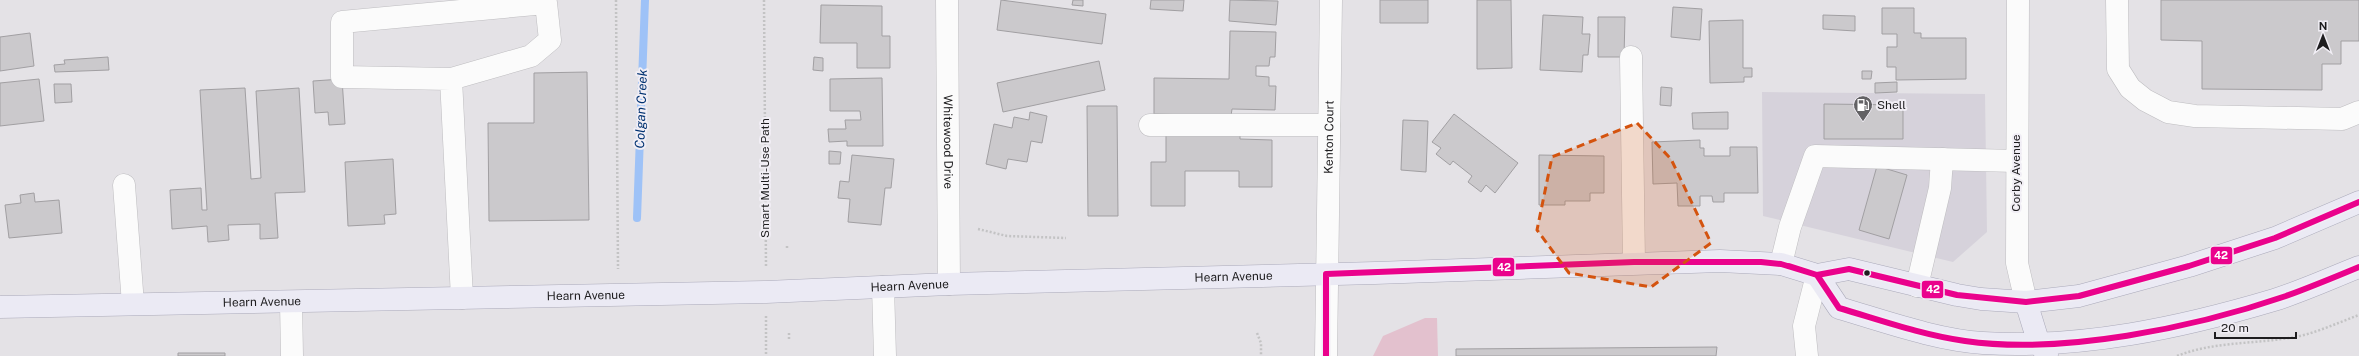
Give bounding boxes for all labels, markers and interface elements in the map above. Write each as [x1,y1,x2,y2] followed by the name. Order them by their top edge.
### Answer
[2303,16,2343,56] north arrow
[2319,20,2327,32] text: N
[632,69,650,149] water label: Colgan Creek
[1852,94,1874,122] fuel station icon: Shell
[941,95,955,189] street label: Whitewood Drive
[1877,98,1906,112] place label: Shell
[1322,100,1337,174] street label: Kenton Court
[758,118,772,238] street label: Smart Multi-Use Path
[2009,134,2023,212] street label: Corby Avenue
[2210,246,2233,265] line badge: 42
[2214,249,2228,261] text: 42
[1492,257,1515,277] line badge: 42
[1497,261,1511,273] text: 42
[1862,268,1872,278] unlabelled marker
[1194,269,1273,285] street label: Hearn Avenue
[870,277,949,294] street label: Hearn Avenue
[1921,280,1944,299] line badge: 42
[1926,283,1940,295] text: 42
[547,288,625,303] street label: Hearn Avenue
[223,294,301,310] street label: Hearn Avenue
[2215,314,2296,340] scale bar
[2221,321,2249,335] text: 20 m

